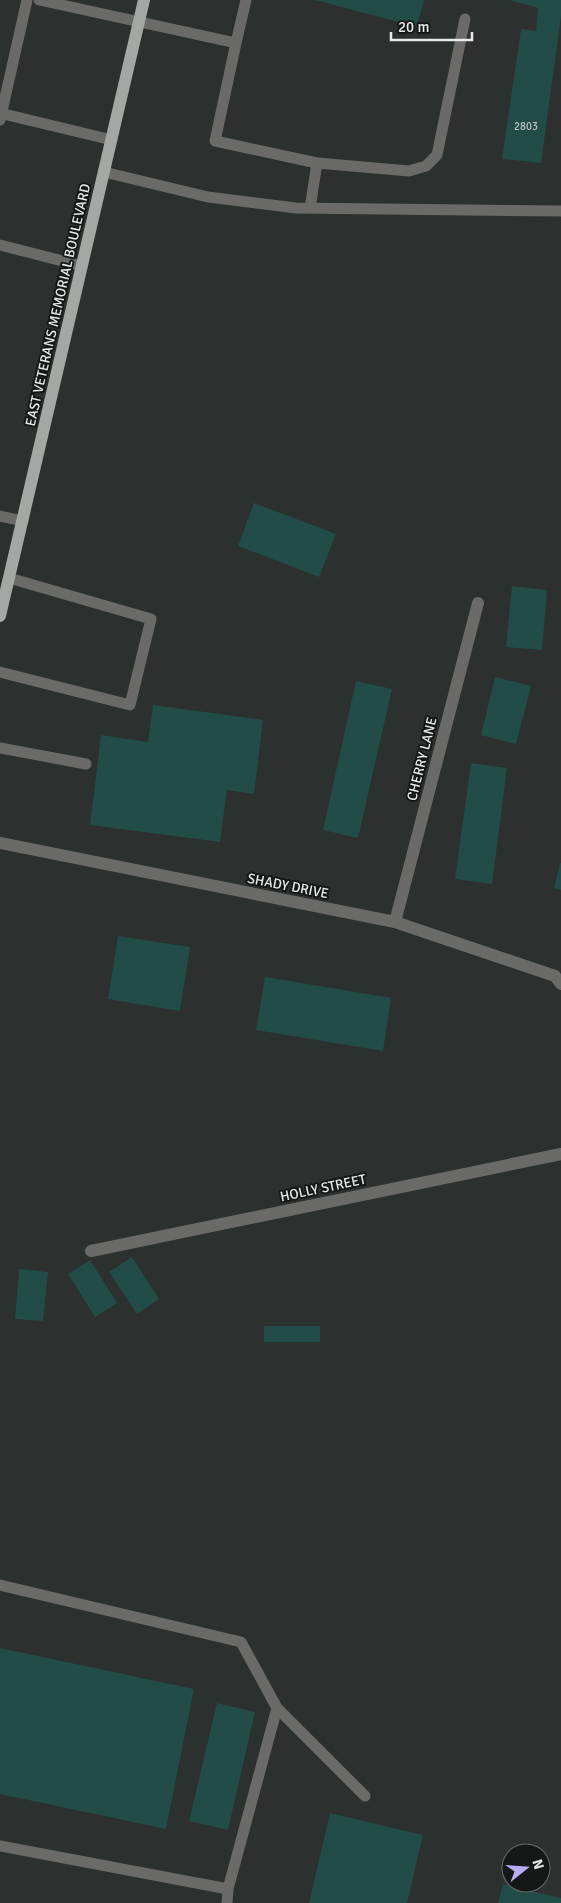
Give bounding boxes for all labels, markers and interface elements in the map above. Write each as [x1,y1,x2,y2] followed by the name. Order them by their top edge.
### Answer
[391,10,472,42] scale bar
[398,18,429,36] text: 20 m
[514,120,538,133] house number: 2803
[22,182,94,428] street label: EAST VETERANS MEMORIAL BOULEVARD
[403,715,441,803] street label: CHERRY LANE
[246,870,330,902] street label: SHADY DRIVE
[279,1171,368,1205] street label: HOLLY STREET
[501,1843,551,1893] north arrow
[528,1857,548,1871] text: N

